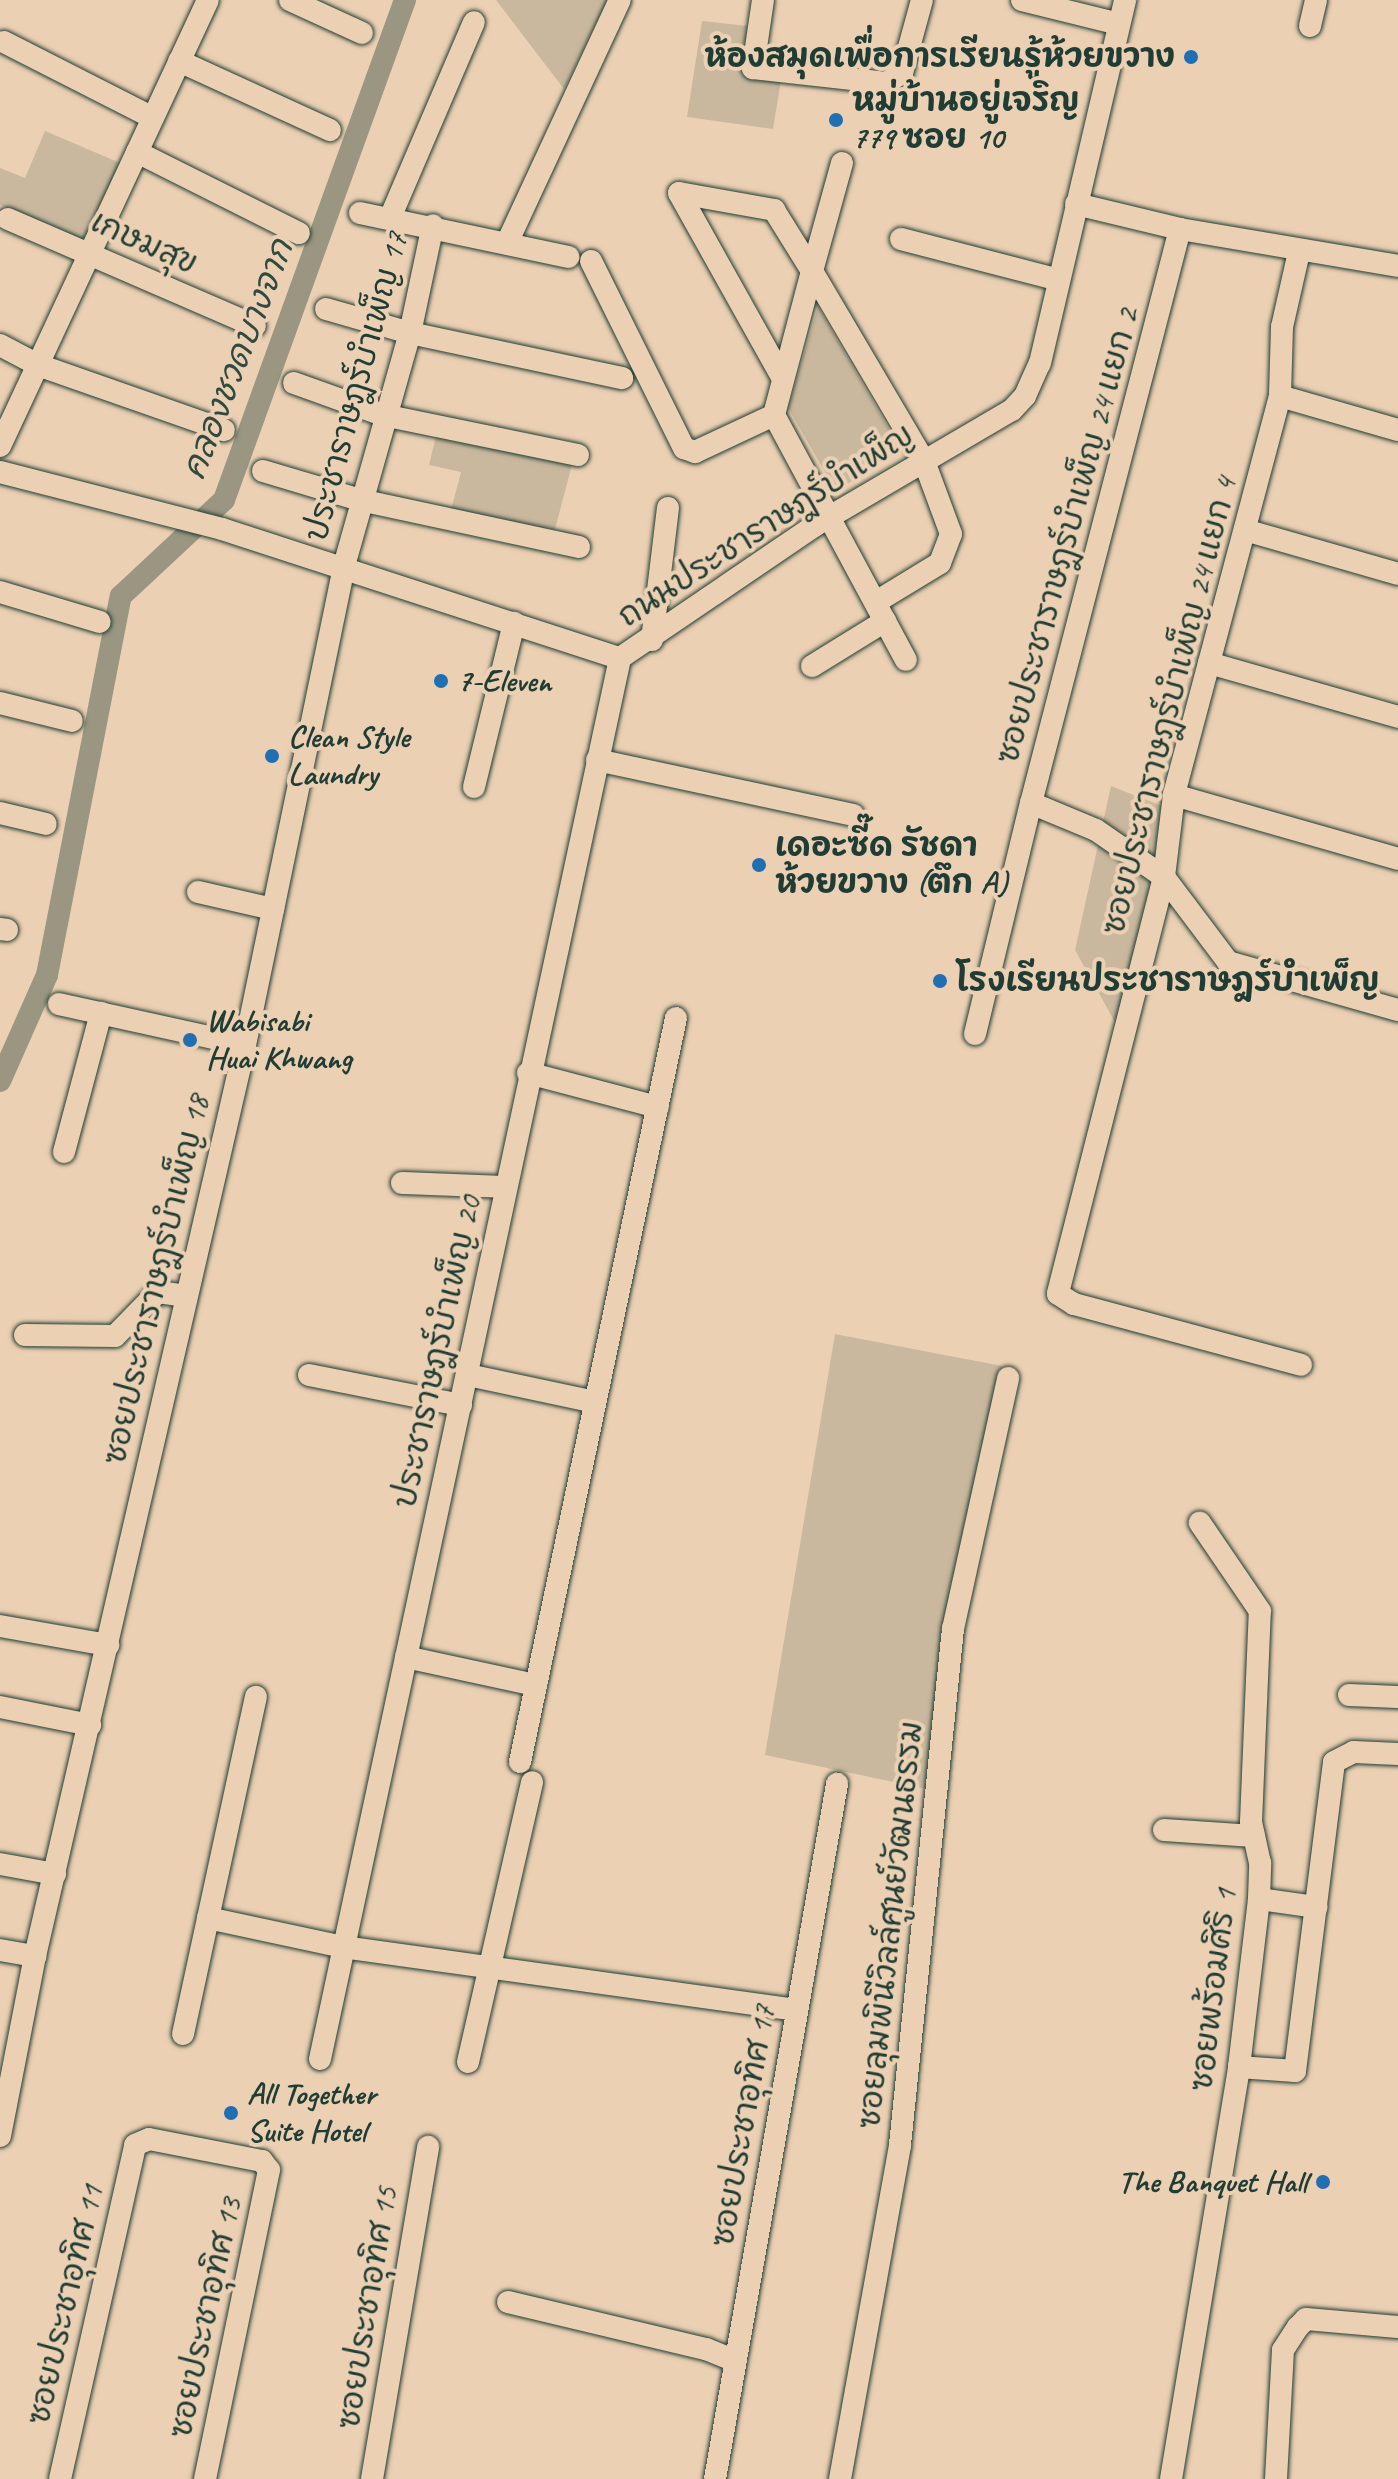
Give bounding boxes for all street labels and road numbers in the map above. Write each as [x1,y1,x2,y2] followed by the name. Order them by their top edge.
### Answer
[85,203,203,283] street label: เกษมสุข
[297,228,417,546] street label: ประชาราษฎร์บำเพ็ญ 17
[989,304,1147,768] street label: ซอยประชาราษฎร์บำเพ็ญ 24 แยก 2
[611,416,921,636] street label: ถนนประชาราษฎร์บำเพ็ญ
[1095,473,1245,939] street label: ซอยประชาราษฎร์บำเพ็ญ 24 แยก 4
[96,1092,218,1468] street label: ซอยประชาราษฎร์บำเพ็ญ 18
[386,1193,490,1511] street label: ประชาราษฎร์บำเพ็ญ 20
[851,1719,931,2131] street label: ซอยลุมพินีวิลล์ศูนย์วัฒนธรรม
[1183,1887,1245,2093] street label: ซอยพร้อมศิริ 1
[704,2002,784,2250] street label: ซอยประชาอุทิศ 17
[20,2181,112,2429] street label: ซอยประชาอุทิศ 11
[330,2184,406,2432] street label: ซอยประชาอุทิศ 15
[162,2194,250,2442] street label: ซอยประชาอุทิศ 13

